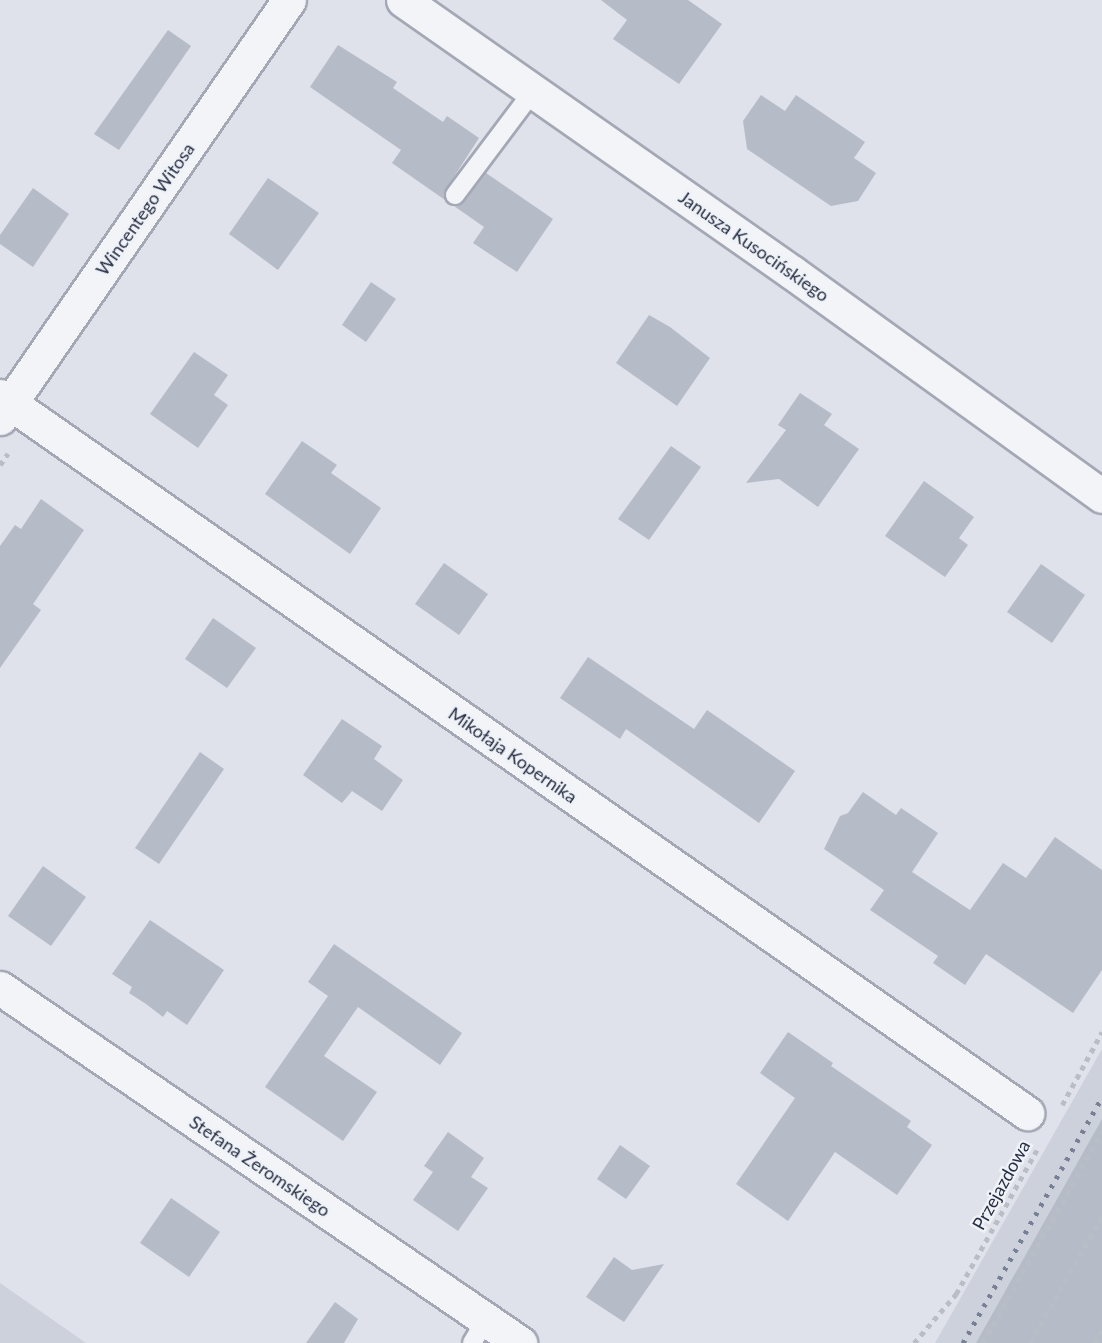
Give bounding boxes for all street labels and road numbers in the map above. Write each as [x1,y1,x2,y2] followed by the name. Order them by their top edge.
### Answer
[91,139,199,279] street label: Wincentego Witosa
[675,186,833,306] street label: Janusza Kusocińskiego
[444,703,582,807] street label: Mikołaja Kopernika
[185,1111,335,1221] street label: Stefana Żeromskiego
[968,1136,1034,1234] street label: Przejazdowa

